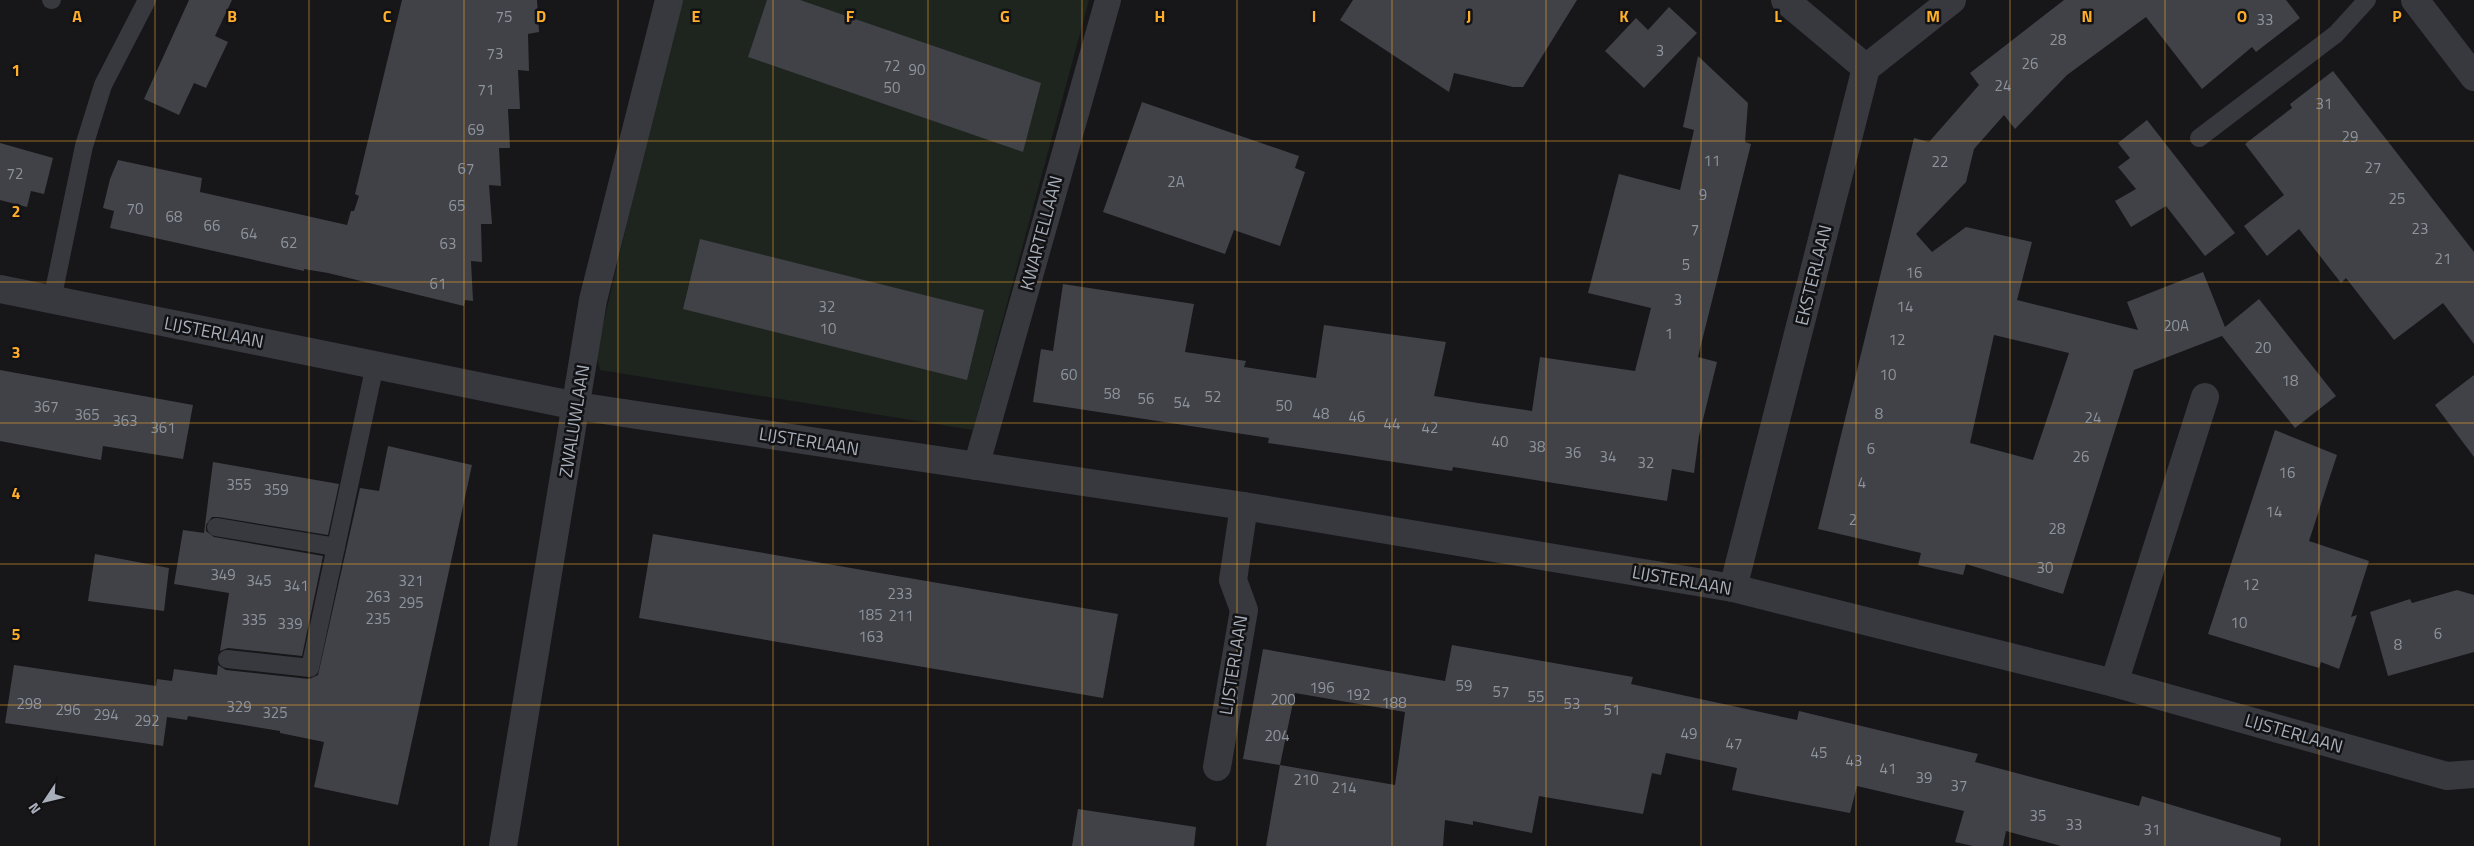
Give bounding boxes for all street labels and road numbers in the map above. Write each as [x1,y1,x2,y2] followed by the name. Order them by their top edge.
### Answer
[1013,173,1069,293] street label: KWARTELLAAN
[1787,222,1839,328] street label: EKSTERLAAN
[162,309,266,355] street label: LIJSTERLAAN
[552,363,596,479] street label: ZWALUWLAAN
[757,420,861,462] street label: LIJSTERLAAN
[1630,558,1734,602] street label: LIJSTERLAAN
[1212,613,1254,717] street label: LIJSTERLAAN
[2242,706,2346,760] street label: LIJSTERLAAN

